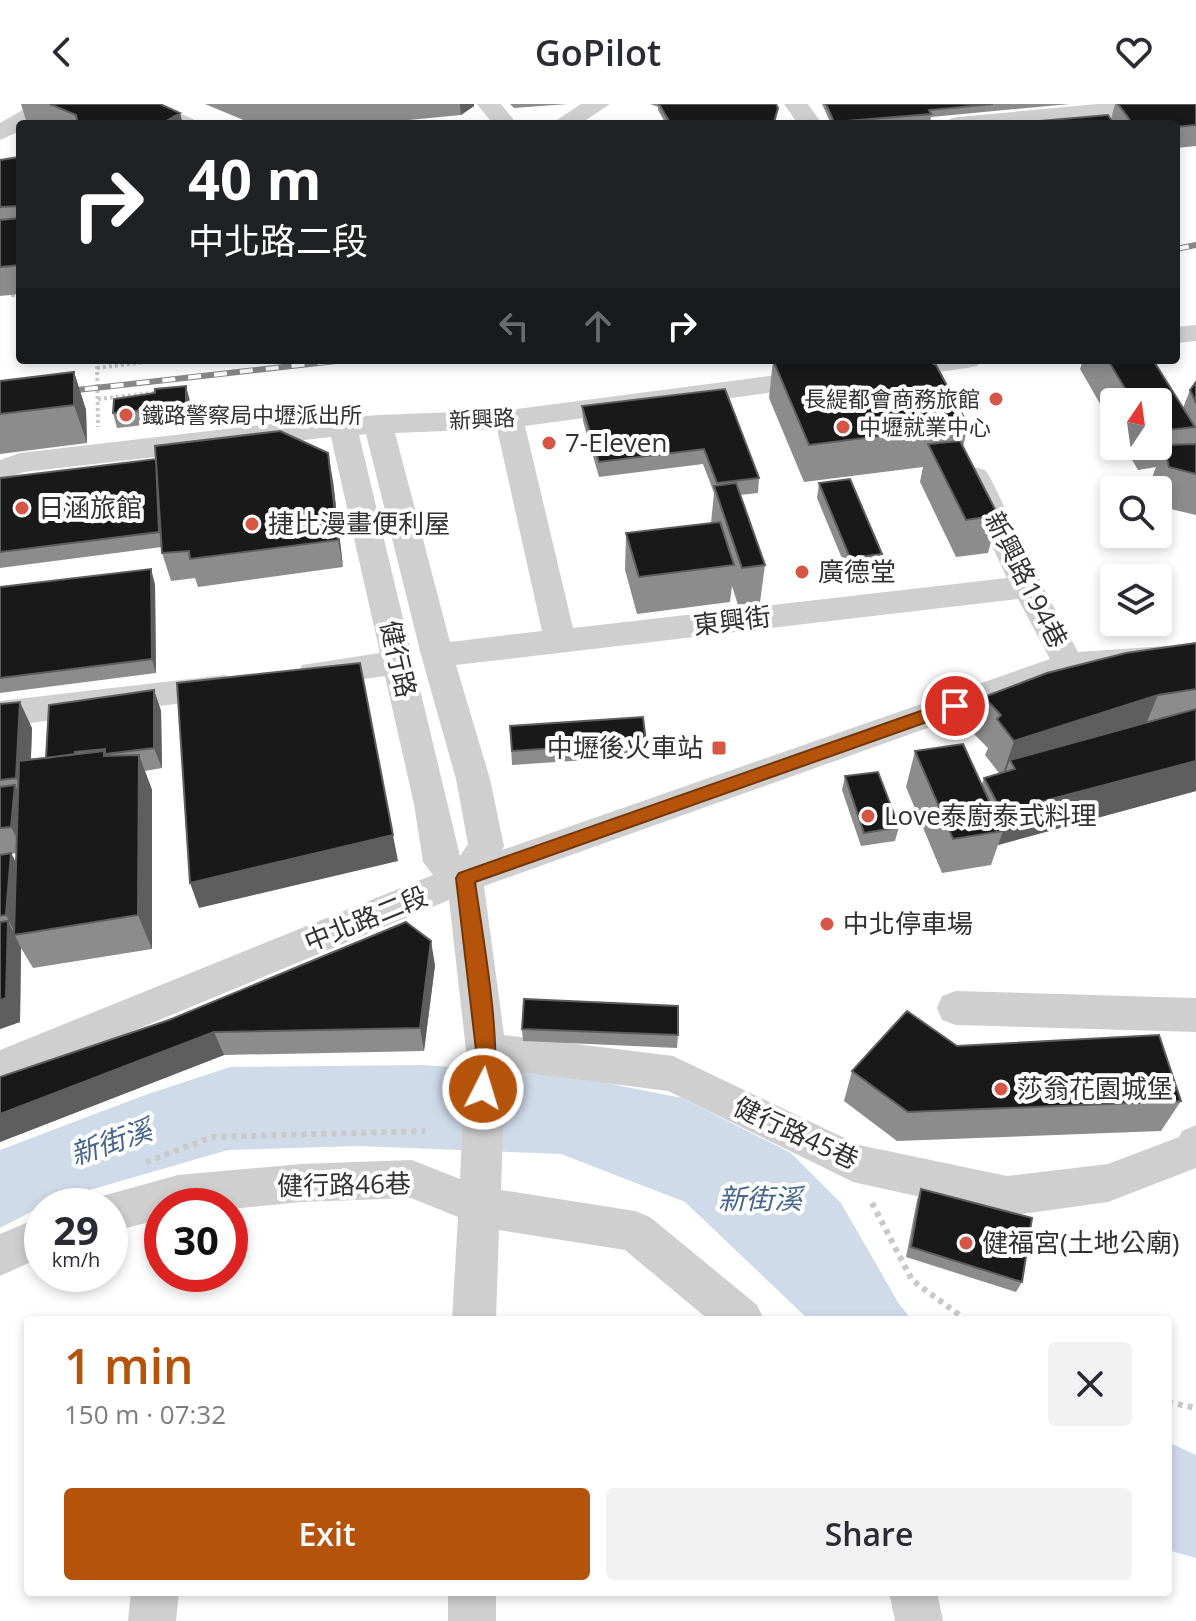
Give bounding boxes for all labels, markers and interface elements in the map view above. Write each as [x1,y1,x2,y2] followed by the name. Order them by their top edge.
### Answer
[535,28,661,77] text: GoPilot
[40,30,84,74] icon: back
[1112,30,1156,74] icon: heart
[188,140,322,216] text: 40 m
[56,152,160,256] icon: right
[188,216,368,265] text: 中北路二段
[492,304,536,348] icon: left
[576,304,620,348] icon: ahead
[660,304,704,348] icon: right
[804,383,980,413] place label: 長緹都會商務旅館
[1100,388,1172,460] north arrow
[1100,388,1172,636] map controls
[987,390,1005,408] marker: 長緹都會商務旅館
[142,399,362,429] place label: 鐵路警察局中壢派出所
[448,401,516,435] street label: 新興路
[117,406,135,424] marker: 鐵路警察局中壢派出所
[859,411,991,441] place label: 中壢就業中心
[834,418,852,436] marker: 中壢就業中心
[565,424,667,460] place label: 7-Eleven
[540,434,558,452] marker: 7-Eleven
[1100,476,1172,548] button: search
[38,489,142,525] place label: 日涵旅館
[13,499,31,517] marker: 日涵旅館
[268,505,450,541] place label: 捷比漫畫便利屋
[977,505,1077,654] street label: 新興路194巷
[243,515,261,533] marker: 捷比漫畫便利屋
[818,553,896,589] place label: 廣德堂
[793,563,811,581] marker: 廣德堂
[1100,564,1172,636] button: layers
[691,597,773,643] street label: 東興街
[373,617,425,701] street label: 健行路
[921,672,989,740] pin
[933,684,977,728] icon: arrive
[547,729,703,765] place label: 中壢後火車站
[710,739,728,757] marker: 中壢後火車站
[884,797,1097,833] place label: Love泰廚泰式料理
[859,807,877,825] marker: Love泰廚泰式料理
[299,877,433,959] street label: 中北路二段
[843,905,973,941] place label: 中北停車場
[818,915,836,933] marker: 中北停車場
[441,1047,525,1131] position arrow
[1017,1070,1173,1106] place label: 莎翁花園城堡
[992,1080,1010,1098] marker: 莎翁花園城堡
[728,1088,865,1177] street label: 健行路45巷
[65,1108,160,1173] water label: 新街溪
[277,1165,411,1203] street label: 健行路46巷
[718,1179,806,1217] water label: 新街溪
[144,1188,248,1292] speed limit sign: 30
[53,1202,99,1257] text: 29
[982,1224,1179,1260] place label: 健福宮(土地公廟)
[957,1234,975,1252] marker: 健福宮(土地公廟)
[52,1246,100,1273] text: km/h
[64,1333,194,1398] text: 1 min
[1048,1342,1132,1426] button: close
[64,1396,226,1432] text: 150 m · 07:32
[64,1488,590,1580] button: Exit
[606,1488,1132,1580] button: Share

